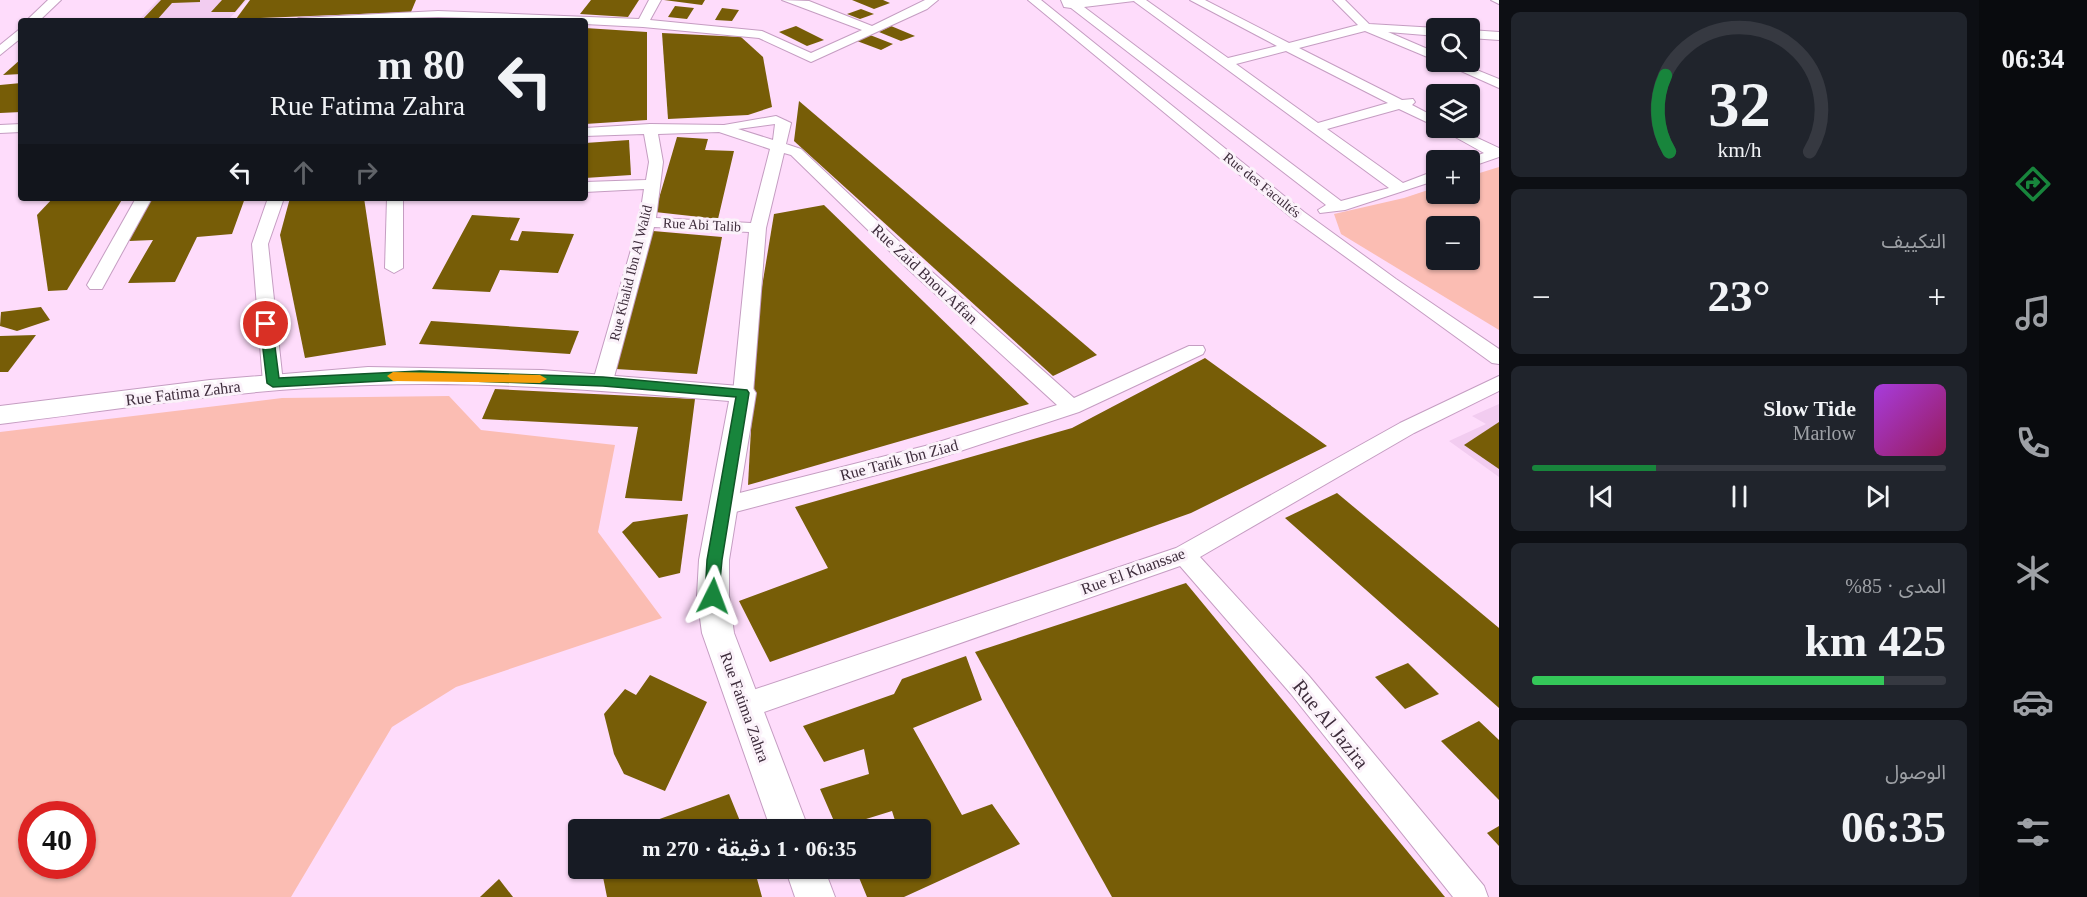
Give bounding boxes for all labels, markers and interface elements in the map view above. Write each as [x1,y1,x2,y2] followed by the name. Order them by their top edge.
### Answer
[1426,18,1480,270] map controls
[1426,18,1480,72] button: search
[378,42,465,88] text: 80 m
[486,42,564,120] icon: left
[2002,44,2065,74] text: 06:34
[1708,70,1770,139] text: 32
[1426,84,1480,138] button: layers
[270,91,465,121] text: Rue Fatima Zahra
[1717,138,1761,162] text: km/h
[1220,149,1304,221] street label: Rue des Facultés
[1426,150,1480,204] button: +
[224,156,257,189] icon: left
[287,156,320,189] icon: ahead
[350,156,383,189] icon: right
[2012,163,2054,205] icon: directions
[607,204,655,342] street label: Rue Khalid Ibn Al Walid
[663,215,741,235] street label: Rue Abi Talib
[1426,216,1480,270] button: −
[869,221,981,327] street label: Rue Zaid Bnou Affan
[1882,230,1946,252] text: التكييف
[1708,271,1771,321] text: 23°
[1532,279,1551,315] text: −
[1927,279,1946,315] text: +
[2012,292,2054,334] icon: music
[240,298,291,349] pin
[249,307,282,340] icon: arrive
[125,378,241,408] street label: Rue Fatima Zahra
[1763,396,1856,421] text: Slow Tide
[1793,422,1856,444] text: Marlow
[2012,422,2054,464] icon: phone
[838,436,960,484] street label: Rue Tarik Ibn Ziad
[1585,480,1618,513] icon: previous
[1723,480,1756,513] icon: pause
[1861,480,1894,513] icon: next
[1079,544,1187,598] street label: Rue El Khanssae
[2012,552,2054,594] icon: climate
[681,564,745,628] position arrow
[1845,575,1946,597] text: المدى · 85%
[1805,616,1946,666] text: 425 km
[717,650,773,764] street label: Rue Fatima Zahra
[1289,675,1374,773] street label: Rue Al Jazira
[2012,681,2054,723] icon: car
[1885,761,1946,783] text: الوصول
[18,801,96,879] speed limit sign: 40
[1841,802,1946,852] text: 06:35
[2012,811,2054,853] icon: filters
[642,836,857,861] text: 06:35 · 1 دقيقة · 270 m

